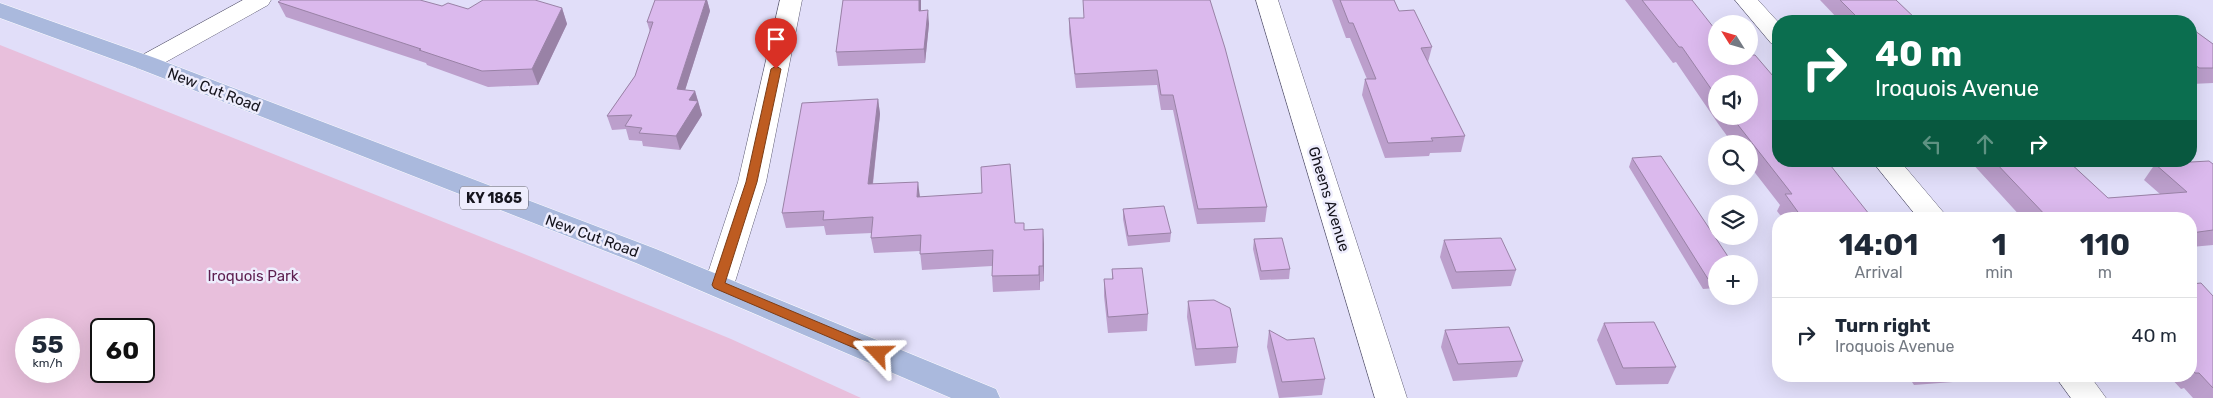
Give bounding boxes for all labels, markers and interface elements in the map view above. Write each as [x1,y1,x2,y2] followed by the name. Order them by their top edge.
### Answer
[1708,15,1758,65] north arrow
[1708,15,1758,305] map controls
[755,18,797,69] pin
[762,25,790,53] icon: arrive
[1875,33,1962,75] text: 40 m
[1792,35,1857,100] icon: right
[165,64,263,116] street label: New Cut Road
[1708,75,1758,125] button: sound
[1875,75,2039,102] text: Iroquois Avenue
[1918,130,1946,158] icon: left
[1971,130,1999,158] icon: ahead
[2024,130,2052,158] icon: right
[1708,135,1758,185] button: search
[1305,144,1353,254] street label: Gheens Avenue
[460,187,528,210] road number: KY 1865
[1708,195,1758,245] button: layers
[543,211,641,261] street label: New Cut Road
[1839,227,1918,263] text: 14:01
[1992,227,2007,263] text: 1
[2080,227,2130,263] text: 110
[1708,255,1758,305] button: +
[1855,263,1903,282] text: Arrival
[1985,263,2013,282] text: min
[2098,263,2112,282] text: m
[208,267,299,285] park label: Iroquois Park
[1835,314,1930,337] text: Turn right
[90,318,155,383] speed limit sign: 60
[1792,321,1820,349] icon: right
[2132,324,2177,347] text: 40 m
[851,326,903,378] position arrow
[31,330,64,359] text: 55
[1835,337,1954,356] text: Iroquois Avenue
[33,356,62,370] text: km/h

